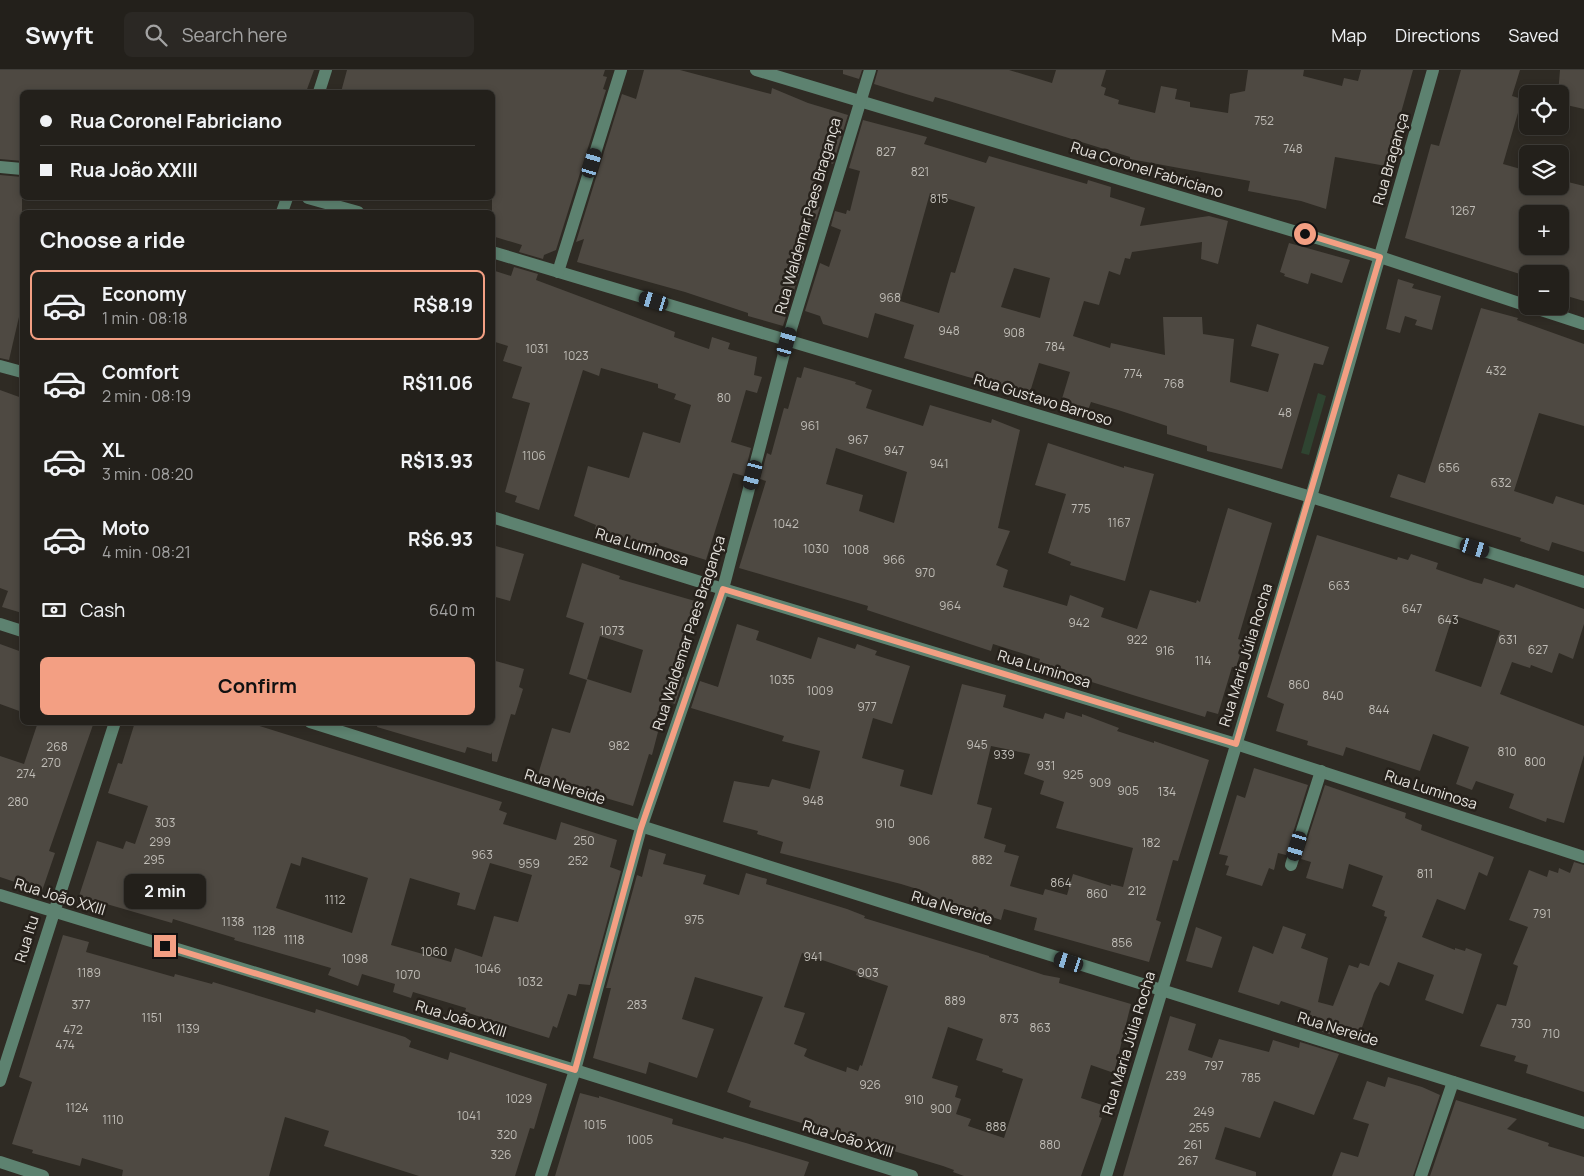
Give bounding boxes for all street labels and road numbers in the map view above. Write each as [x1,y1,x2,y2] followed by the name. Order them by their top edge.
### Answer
[1367,110,1414,207] street label: Rua Bragança
[769,115,846,317] street label: Rua Waldemar Paes Bragança
[1068,136,1226,203] street label: Rua Coronel Fabriciano
[971,368,1115,431] street label: Rua Gustavo Barroso
[593,522,691,571] street label: Rua Luminosa
[647,533,730,733] street label: Rua Waldemar Paes Bragança
[1214,581,1277,729] street label: Rua Maria Júlia Rocha
[995,644,1093,693] street label: Rua Luminosa
[522,764,609,810] street label: Rua Nereide
[1382,765,1480,814] street label: Rua Luminosa
[12,873,108,920] street label: Rua João XXIII
[909,885,996,930] street label: Rua Nereide
[9,913,44,965] street label: Rua Itu
[1097,969,1160,1117] street label: Rua Maria Júlia Rocha
[413,995,509,1042] street label: Rua João XXIII
[1295,1006,1382,1051] street label: Rua Nereide
[800,1115,896,1162] street label: Rua João XXIII

